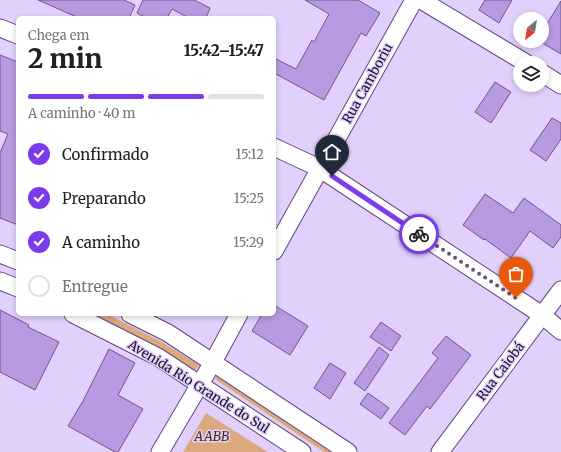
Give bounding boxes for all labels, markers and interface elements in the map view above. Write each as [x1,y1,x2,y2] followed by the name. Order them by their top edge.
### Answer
[513,12,549,48] north arrow
[513,12,549,92] map controls
[28,27,89,44] text: Chega em
[338,40,396,126] street label: Rua Camboriu
[184,41,264,60] text: 15:42–15:47
[28,42,102,75] text: 2 min
[513,56,549,92] button: layers
[28,105,135,122] text: A caminho · 40 m
[315,135,349,176] pin
[321,141,343,163] icon: home
[28,143,50,165] icon: check
[62,145,149,164] text: Confirmado
[235,146,264,163] text: 15:12
[28,187,50,209] icon: check
[62,189,146,208] text: Preparando
[234,190,264,207] text: 15:25
[399,214,439,254] courier
[408,223,430,245] icon: bike
[28,231,50,253] icon: check
[62,233,140,252] text: A caminho
[233,234,264,251] text: 15:29
[499,257,533,298] pin
[505,263,527,285] icon: bag
[62,277,128,296] text: Entregue
[124,335,273,437] street label: Avenida Rio Grande do Sul
[473,338,528,404] street label: Rua Caiobá
[194,428,229,445] park label: AABB

